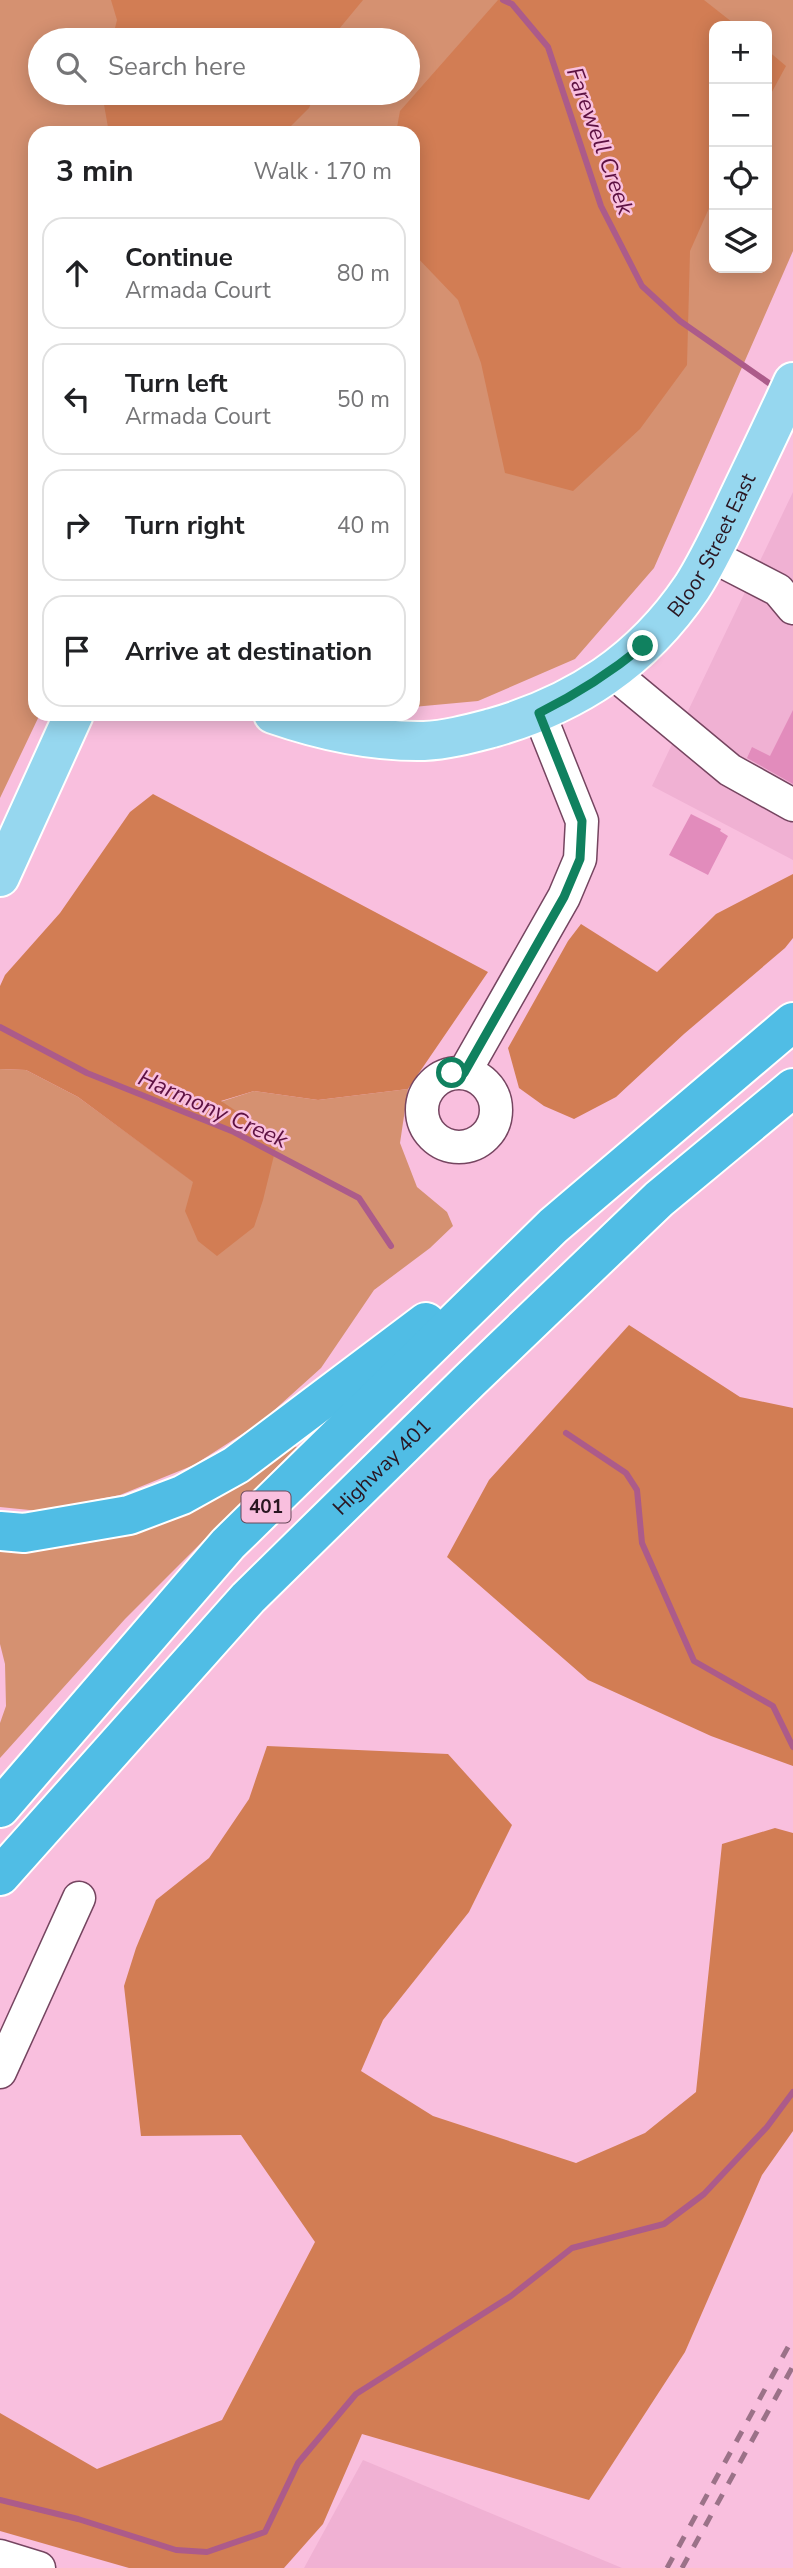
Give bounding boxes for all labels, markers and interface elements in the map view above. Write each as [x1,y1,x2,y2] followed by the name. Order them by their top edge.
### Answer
[709,21,772,273] map controls
[709,21,772,84] button: +
[28,28,420,105] search box
[52,48,90,86] icon: search
[108,49,246,84] text: Search here
[559,63,641,220] water label: Farewell Creek
[709,84,772,147] button: −
[709,147,772,210] button: locate
[56,151,134,192] text: 3 min
[253,156,392,187] text: Walk · 170 m
[709,210,772,273] button: layers
[125,240,233,275] text: Continue
[58,254,96,292] icon: ahead
[337,258,390,289] text: 80 m
[125,275,271,306] text: Armada Court
[125,366,228,401] text: Turn left
[58,380,96,418] icon: left
[337,384,390,415] text: 50 m
[125,401,271,432] text: Armada Court
[661,468,762,623] street label: Bloor Street East
[58,506,96,544] icon: right
[125,508,244,543] text: Turn right
[337,510,390,541] text: 40 m
[627,630,658,661] route end
[58,632,96,670] icon: arrive
[125,634,372,669] text: Arrive at destination
[436,1057,467,1088] route start
[133,1062,293,1156] water label: Harmony Creek
[326,1412,437,1521] street label: Highway 401
[242,1492,290,1522] road number: 401

